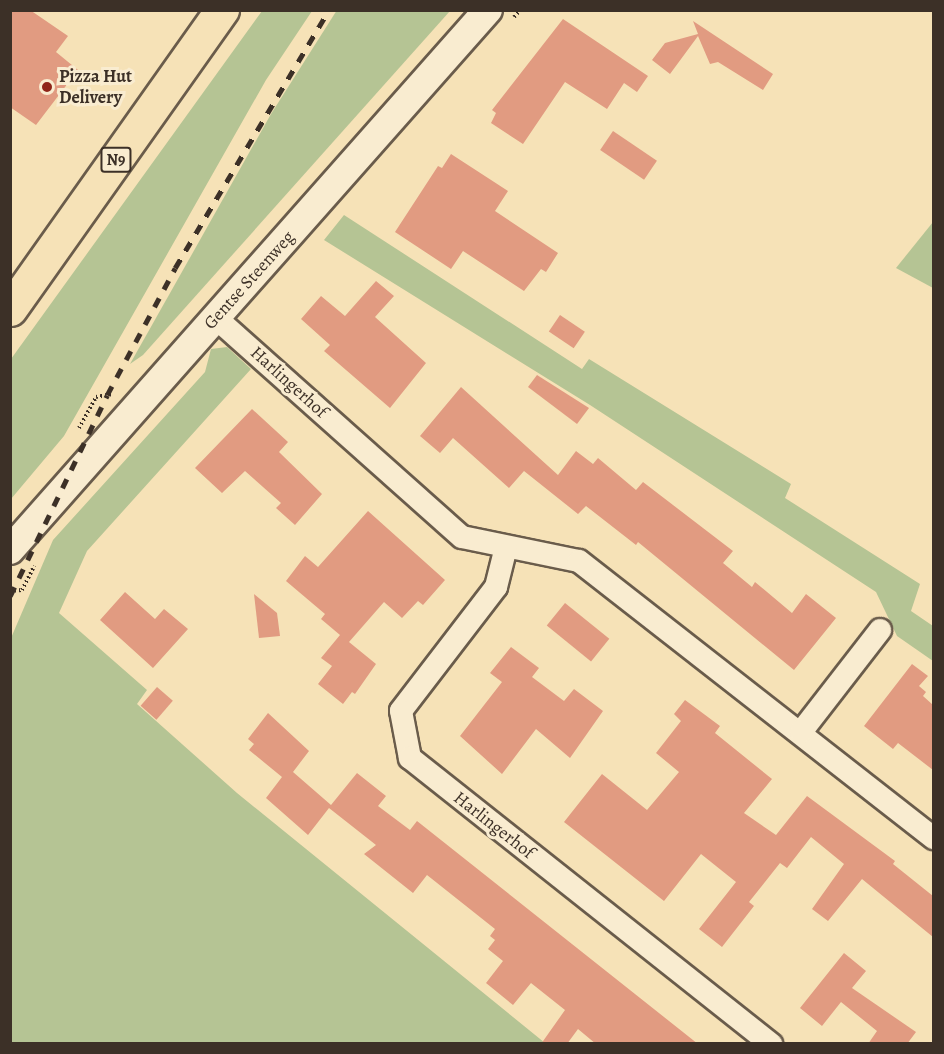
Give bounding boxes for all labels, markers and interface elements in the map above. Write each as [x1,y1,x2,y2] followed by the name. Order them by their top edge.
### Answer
[59,66,132,109] place label: Pizza Hut Delivery
[40,80,54,94] marker: Pizza Hut Delivery
[100,147,132,173] road number: N9
[199,226,299,334] street label: Gentse Steenweg
[246,342,332,422] street label: Harlingerhof
[449,787,539,863] street label: Harlingerhof

